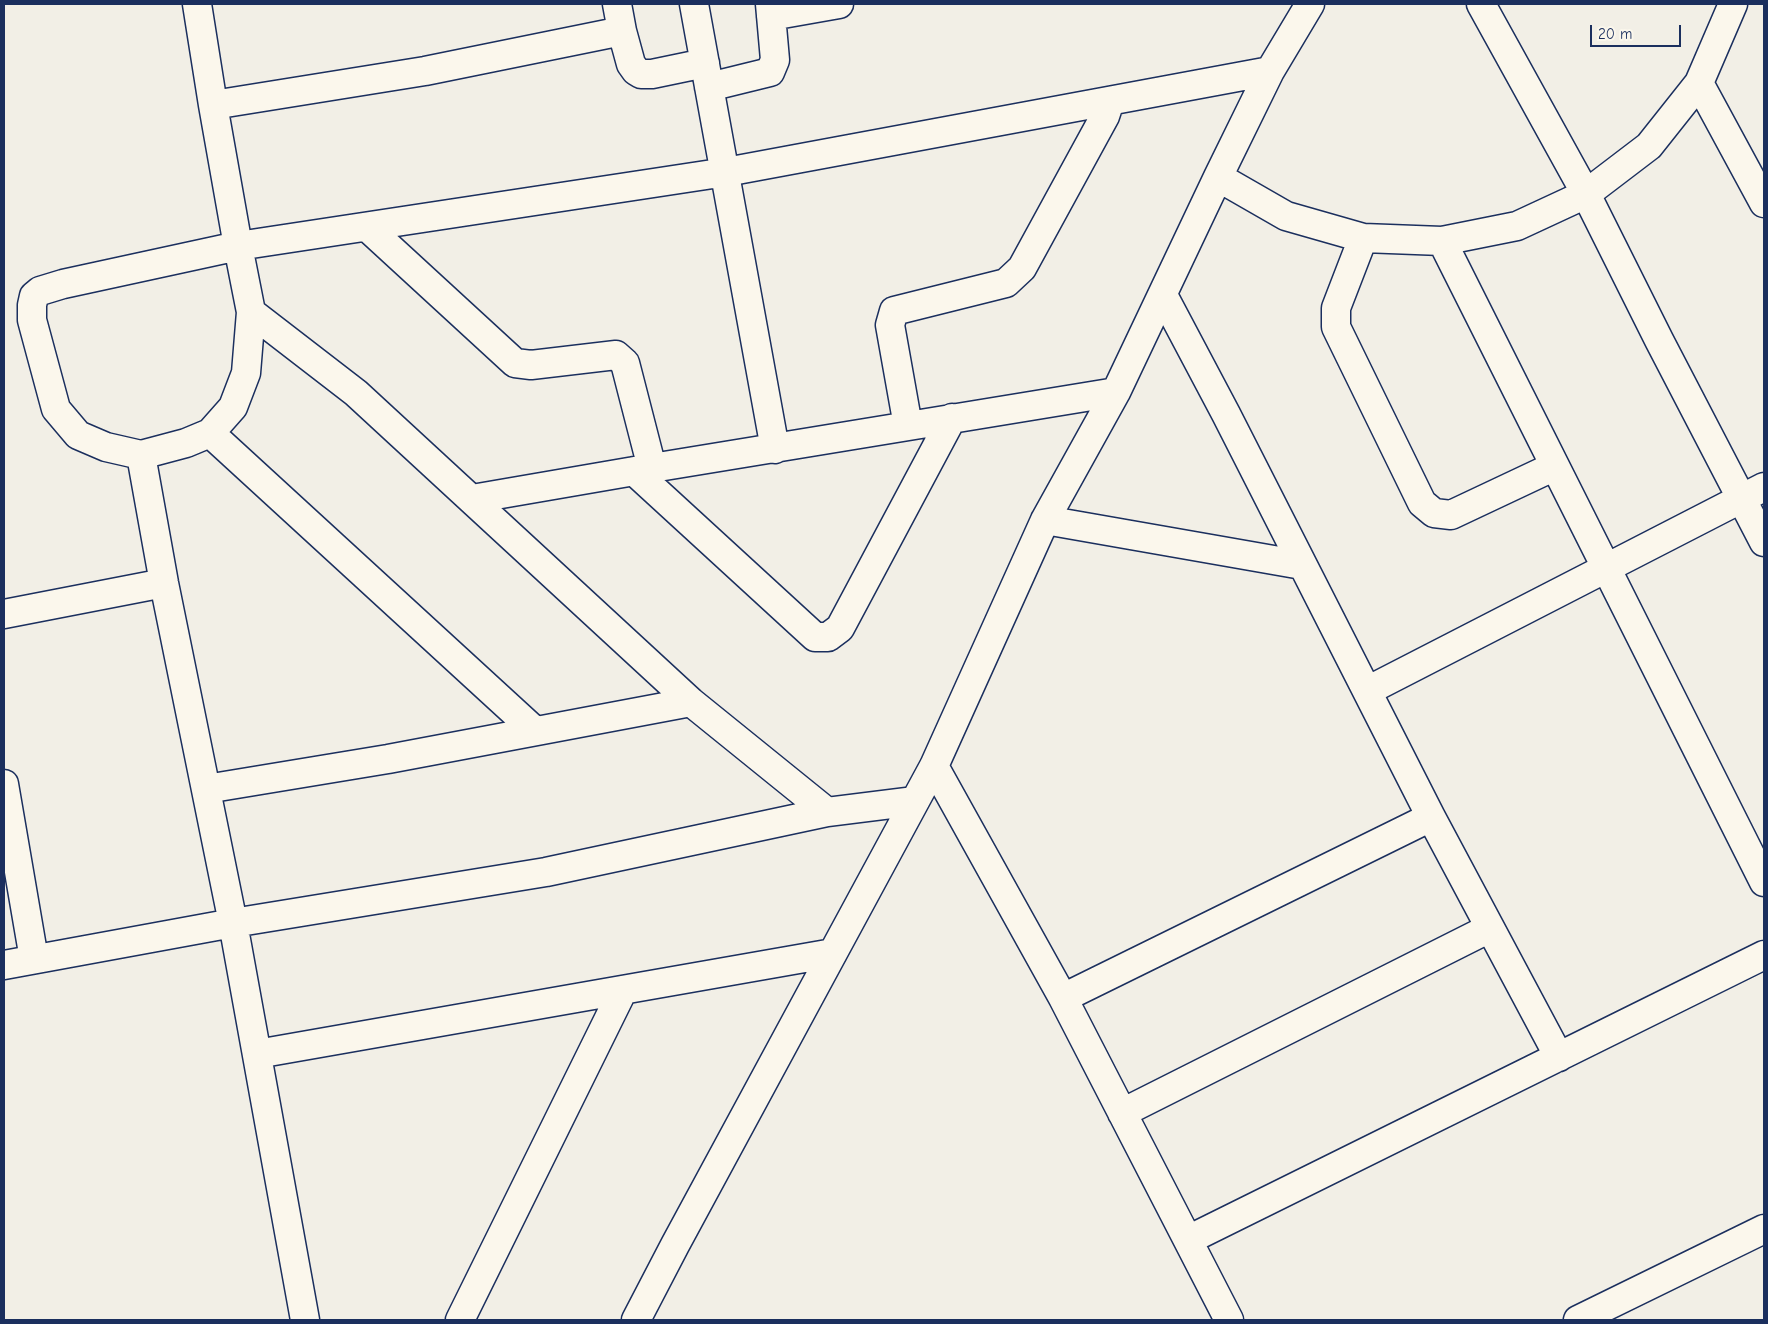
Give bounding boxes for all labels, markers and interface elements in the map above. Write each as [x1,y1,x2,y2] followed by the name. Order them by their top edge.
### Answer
[1593,15,1684,47] scale bar
[1598,25,1632,43] text: 20 m

